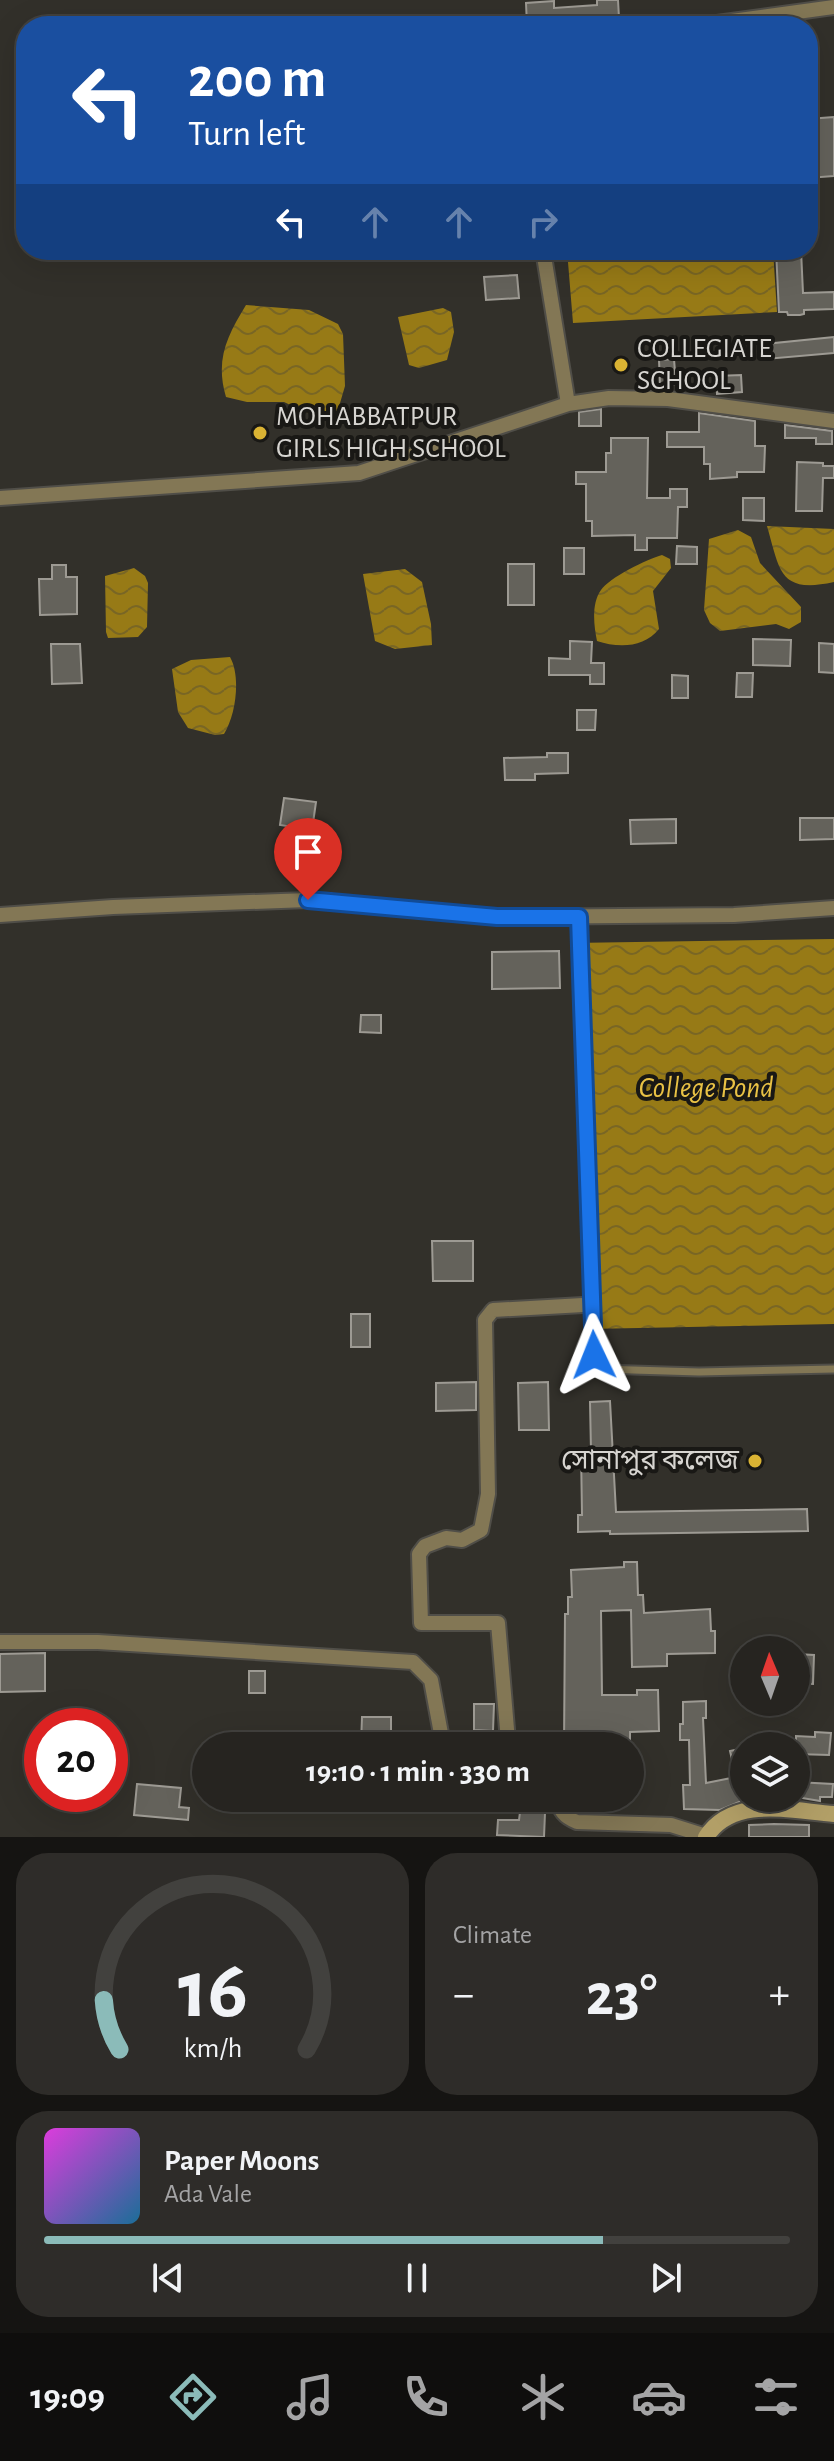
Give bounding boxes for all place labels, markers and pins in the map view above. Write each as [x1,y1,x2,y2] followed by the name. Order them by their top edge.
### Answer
[637,335,772,395] place label: COLLEGIATE SCHOOL
[612,356,630,374] marker: COLLEGIATE SCHOOL
[276,403,506,463] place label: MOHABBATPUR GIRLS HIGH SCHOOL
[251,424,269,442] marker: MOHABBATPUR GIRLS HIGH SCHOOL
[274,818,342,900] pin
[561,1447,740,1476] place label: সোনাপুর কলেজ
[746,1452,764,1470] marker: সোনাপুর কলেজ

